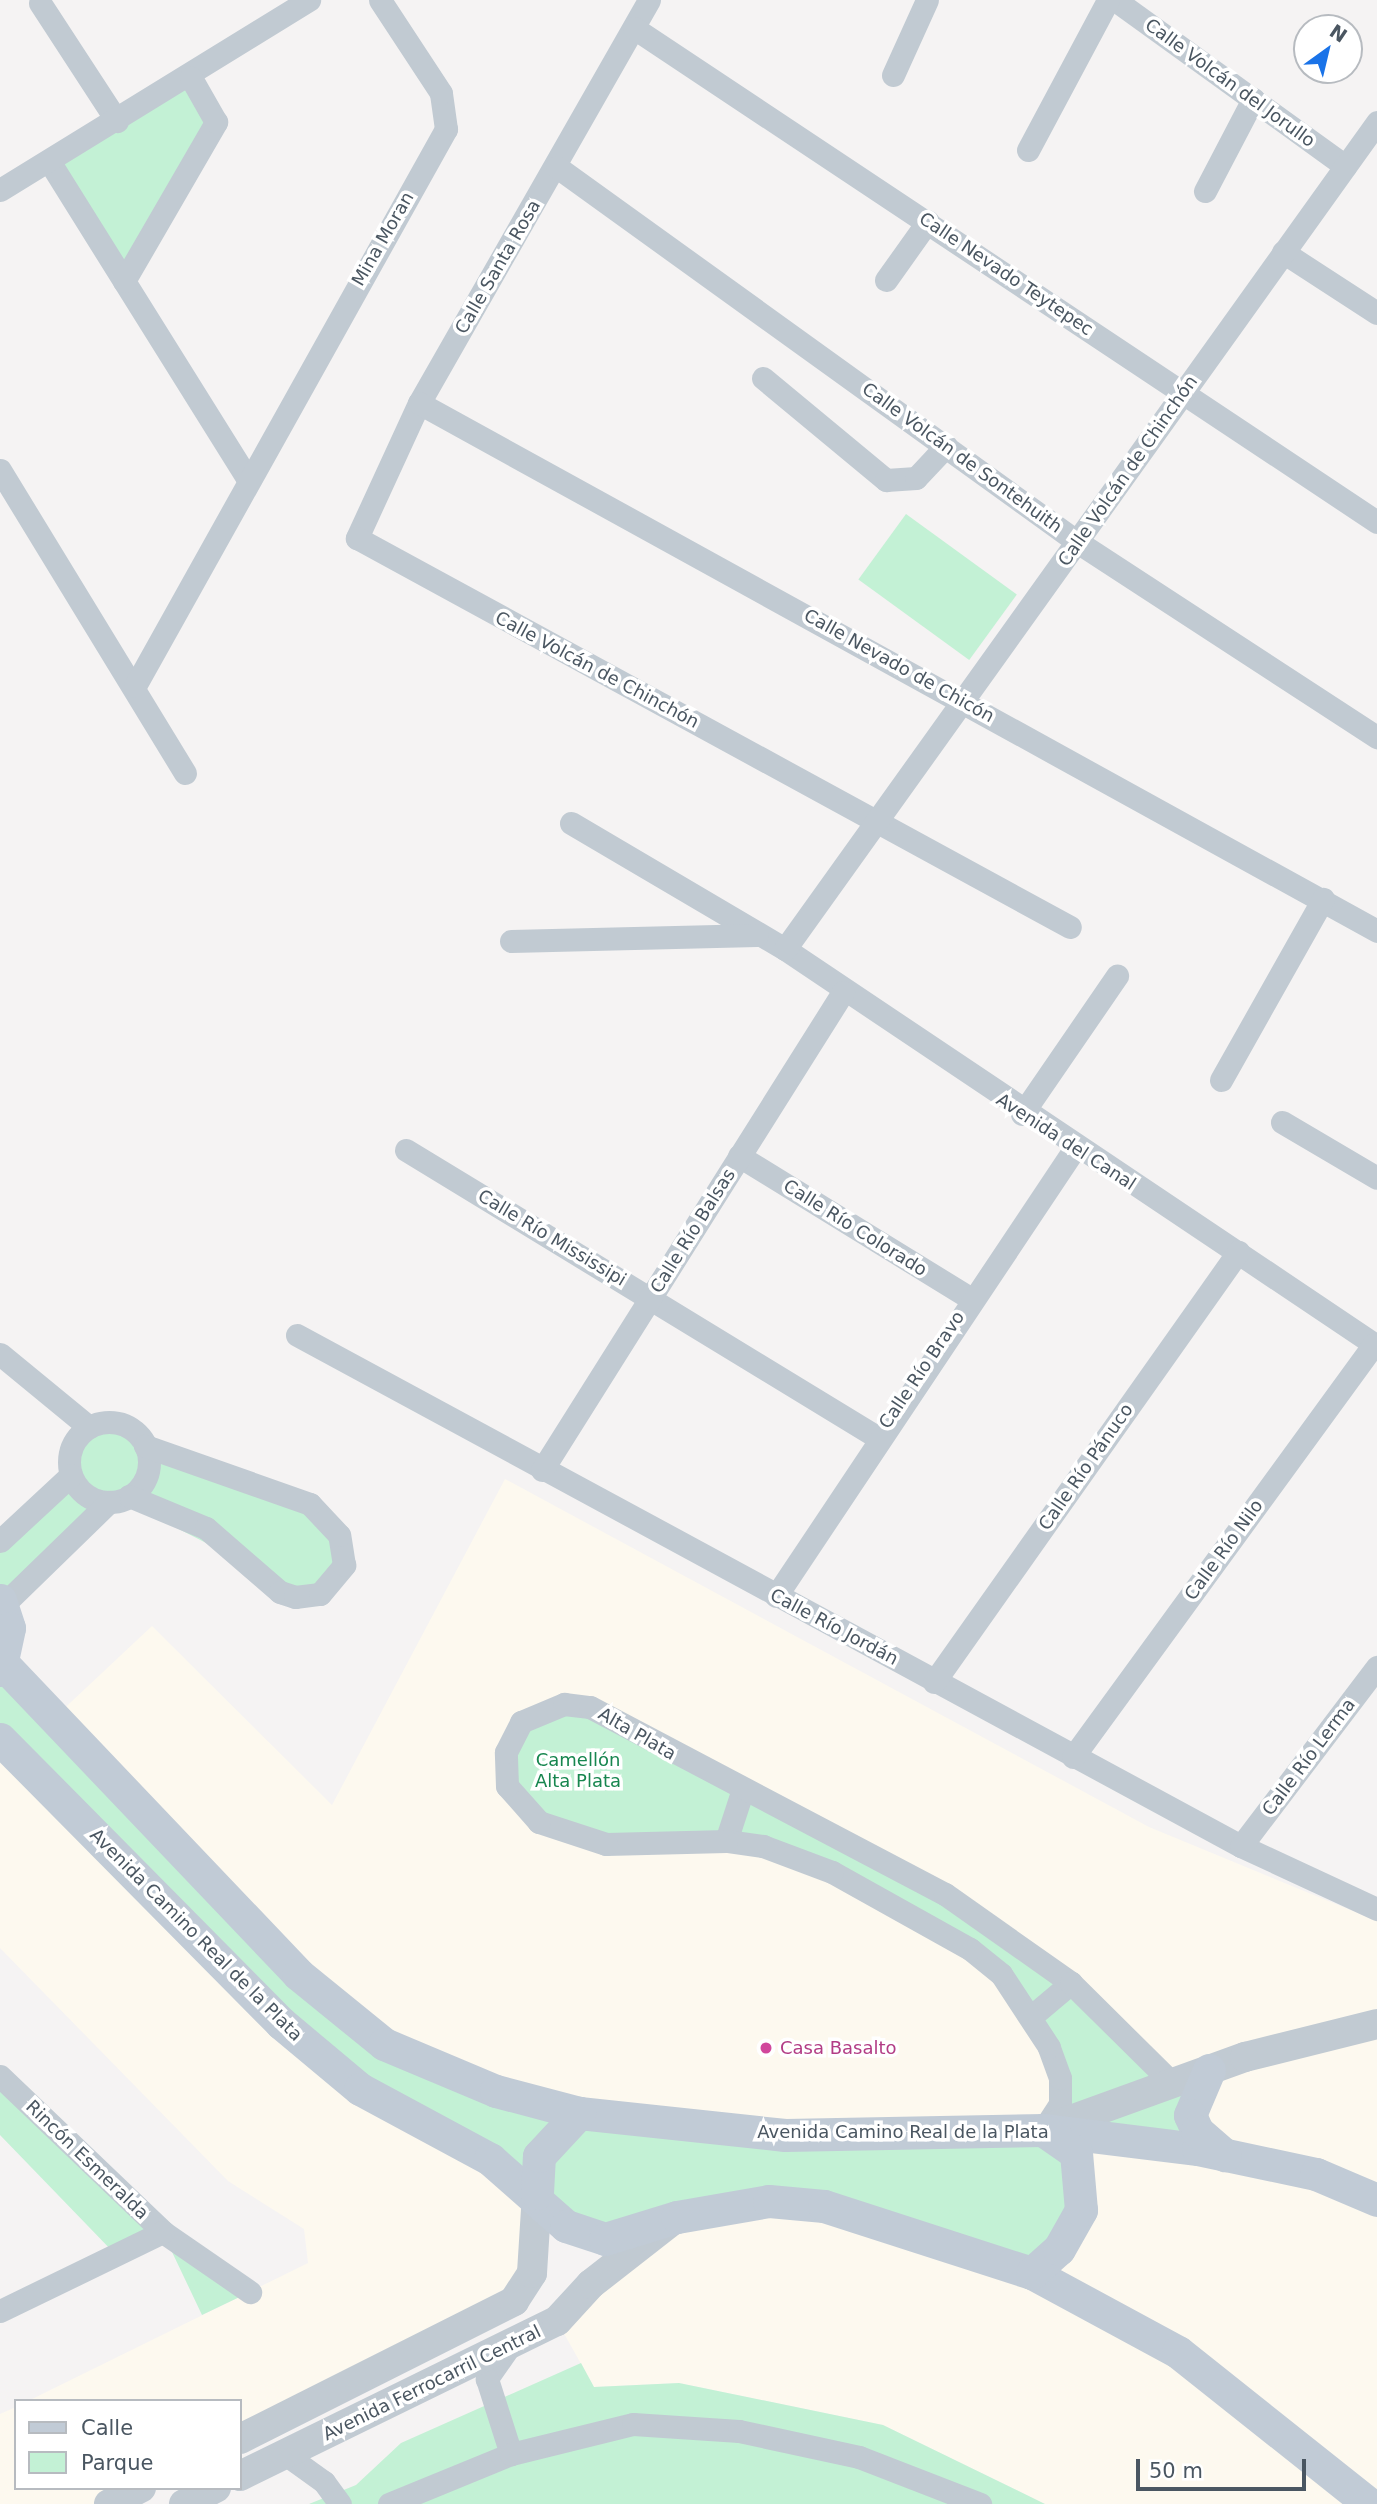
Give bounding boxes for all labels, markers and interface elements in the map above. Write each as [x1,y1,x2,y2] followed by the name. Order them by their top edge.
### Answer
[1141,14,1319,152] street label: Calle Volcán del Jorullo
[1293,14,1363,84] north arrow
[1326,20,1351,47] text: N
[347,188,419,290] street label: Mina Moran
[451,196,545,338] street label: Calle Santa Rosa
[915,208,1097,340] street label: Calle Nevado Teytepec
[1054,372,1202,570] street label: Calle Volcán de Chinchón
[858,378,1066,538] street label: Calle Volcán de Sontehuith
[800,605,998,727] street label: Calle Nevado de Chicón
[491,607,703,733] street label: Calle Volcán de Chinchón
[992,1089,1140,1195] street label: Avenida del Canal
[646,1165,740,1297] street label: Calle Río Balsas
[779,1175,931,1281] street label: Calle Río Colorado
[474,1185,630,1291] street label: Calle Río Mississipi
[875,1307,969,1433] street label: Calle Río Bravo
[1034,1400,1138,1534] street label: Calle Río Pánuco
[1180,1495,1268,1605] street label: Calle Río Nilo
[766,1584,902,1670] street label: Calle Río Jordán
[1258,1694,1360,1820] street label: Calle Río Lerma
[594,1703,680,1765] street label: Alta Plata
[535,1750,621,1792] park label: Camellón Alta Plata
[85,1824,307,2046] street label: Avenida Camino Real de la Plata
[780,2037,897,2059] place label: Casa Basalto
[758,2040,774,2056] marker: Casa Basalto
[21,2096,153,2224] street label: Rincón Esmeralda
[757,2121,1049,2143] street label: Avenida Camino Real de la Plata
[320,2321,544,2445] street label: Avenida Ferrocarril Central
[14,2399,242,2490] legend
[81,2416,133,2440] text: Calle
[1139,2444,1309,2488] scale bar
[81,2451,153,2475] text: Parque
[1149,2459,1203,2483] text: 50 m

